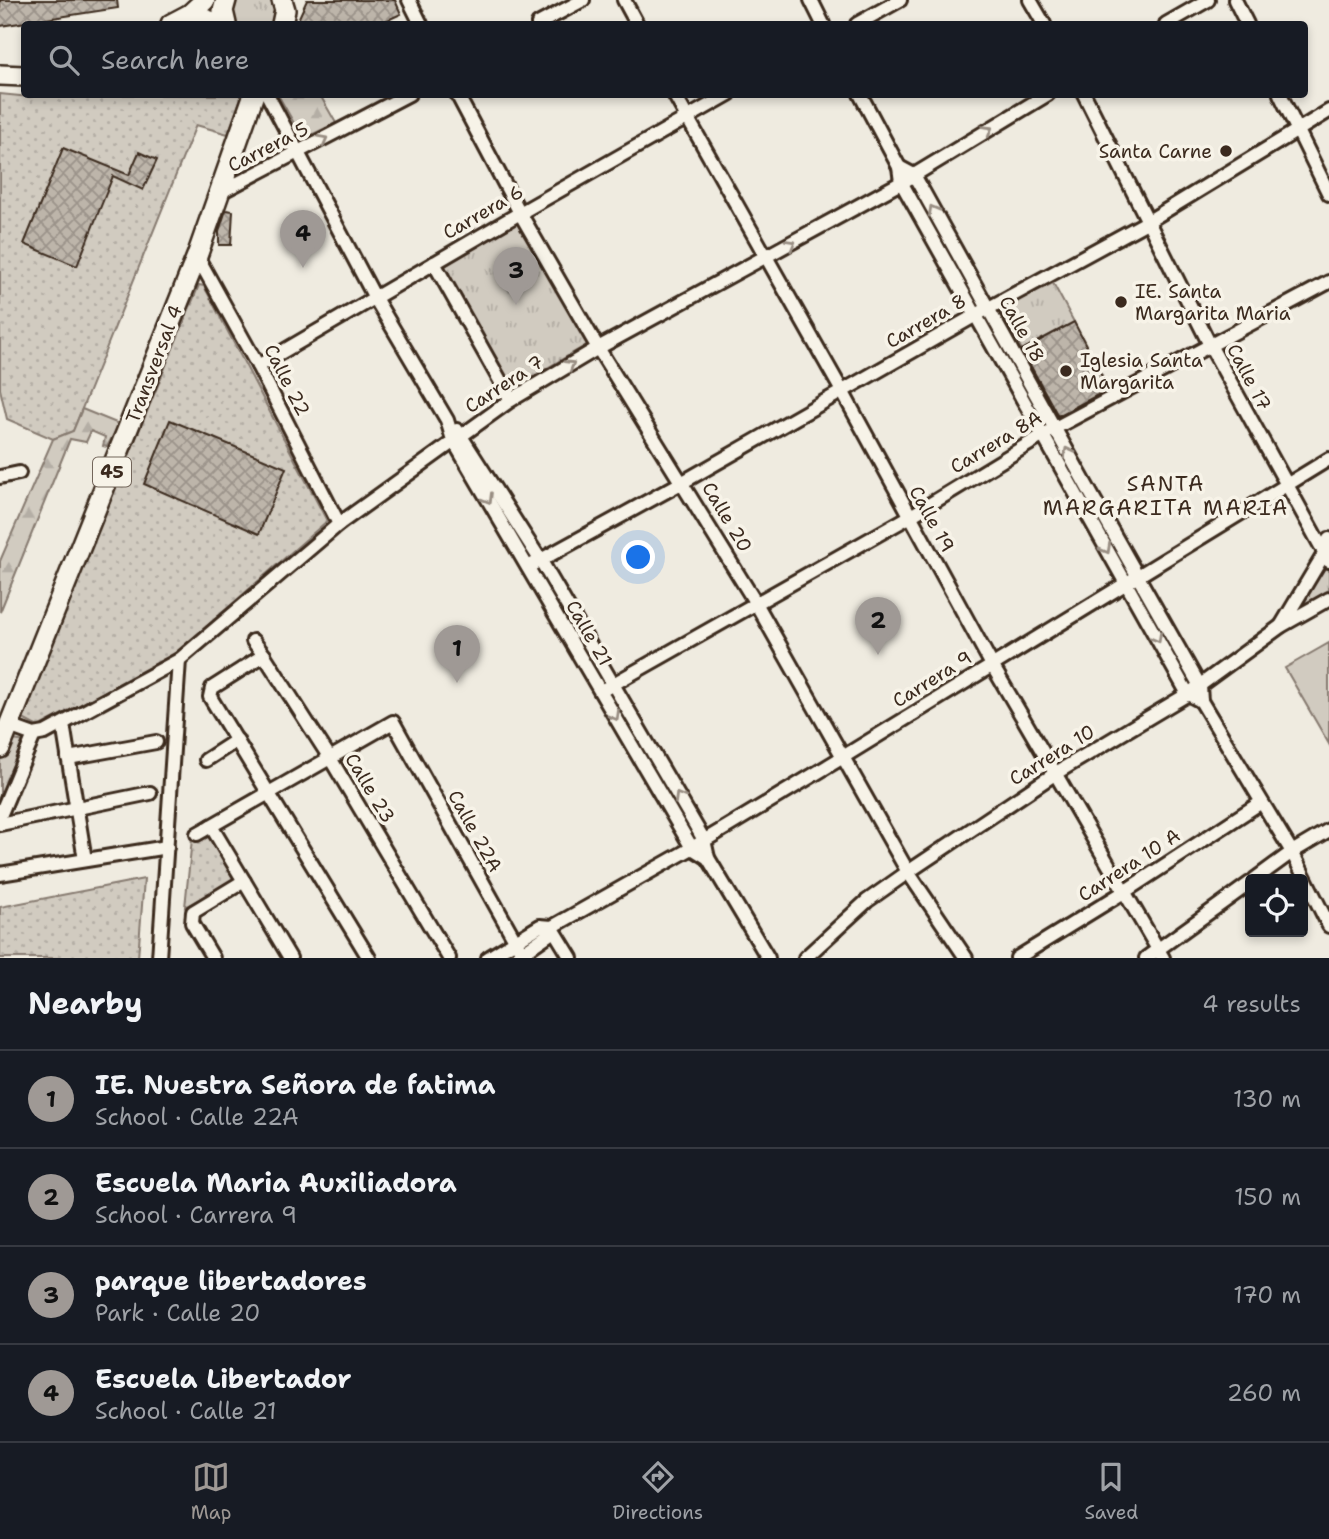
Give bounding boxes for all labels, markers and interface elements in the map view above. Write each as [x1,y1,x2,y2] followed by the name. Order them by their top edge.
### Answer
[21,21,1308,98] search box
[45,41,83,79] icon: search
[101,42,250,77] text: Search here
[223,116,313,178] street label: Carrera 5
[980,126,993,139] one-way arrow
[316,135,329,148] one-way arrow
[1099,139,1212,164] place label: Santa Carne
[1218,143,1234,159] marker: Santa Carne
[438,179,528,245] street label: Carrera 6
[928,205,941,217] one-way arrow
[280,210,326,268] pin: 4
[783,239,796,252] one-way arrow
[493,247,539,305] pin: 3
[1135,279,1291,326] place label: IE. Santa Margarita Maria
[881,288,971,354] street label: Carrera 8
[993,291,1051,367] street label: Calle 18
[1113,294,1129,310] marker: IE. Santa Margarita Maria
[120,301,188,427] street label: Transversal 4
[1221,339,1277,415] street label: Calle 17
[258,340,316,420] street label: Calle 22
[1080,348,1203,395] place label: Iglesia Santa Margarita
[460,349,548,419] street label: Carrera 7
[562,360,575,373] one-way arrow
[1058,363,1074,379] marker: Iglesia Santa Margarita
[946,405,1047,479] street label: Carrera 8A
[1063,446,1076,459] one-way arrow
[93,458,131,486] road number: 45
[1043,470,1289,522] district label: SANTA MARGARITA MARIA
[696,477,758,557] street label: Calle 20
[904,481,960,557] street label: Calle 19
[480,492,493,505] one-way arrow
[621,540,655,574] your location
[1098,542,1111,554] one-way arrow
[560,596,618,670] street label: Calle 21
[855,597,901,655] pin: 2
[434,625,480,683] pin: 1
[1149,631,1162,644] one-way arrow
[888,645,976,713] street label: Carrera 9
[607,709,620,722] one-way arrow
[1004,719,1100,791] street label: Carrera 10
[339,748,401,828] street label: Calle 23
[442,785,508,877] street label: Calle 22A
[674,791,687,804] one-way arrow
[1073,823,1185,907] street label: Carrera 10 A
[1245,874,1308,937] map controls
[1245,874,1308,937] button: locate
[28,983,143,1024] text: Nearby
[1202,989,1301,1019] text: 4 results
[95,1067,496,1102] text: IE. Nuestra Señora de fatima
[46,1084,56,1114] text: 1
[1233,1084,1301,1114] text: 130 m
[95,1102,299,1132] text: School · Calle 22A
[95,1165,457,1200] text: Escuela Maria Auxiliadora
[43,1182,59,1212] text: 2
[1234,1182,1301,1212] text: 150 m
[95,1200,297,1230] text: School · Carrera 9
[95,1263,367,1298] text: parque libertadores
[43,1280,59,1310] text: 3
[1233,1280,1301,1310] text: 170 m
[95,1298,260,1328] text: Park · Calle 20
[95,1361,352,1396] text: Escuela Libertador
[43,1378,59,1408] text: 4
[1227,1378,1301,1408] text: 260 m
[95,1396,277,1426] text: School · Calle 21
[191,1458,231,1525] tab: Map
[613,1458,703,1525] tab: Directions
[1084,1458,1138,1525] tab: Saved

